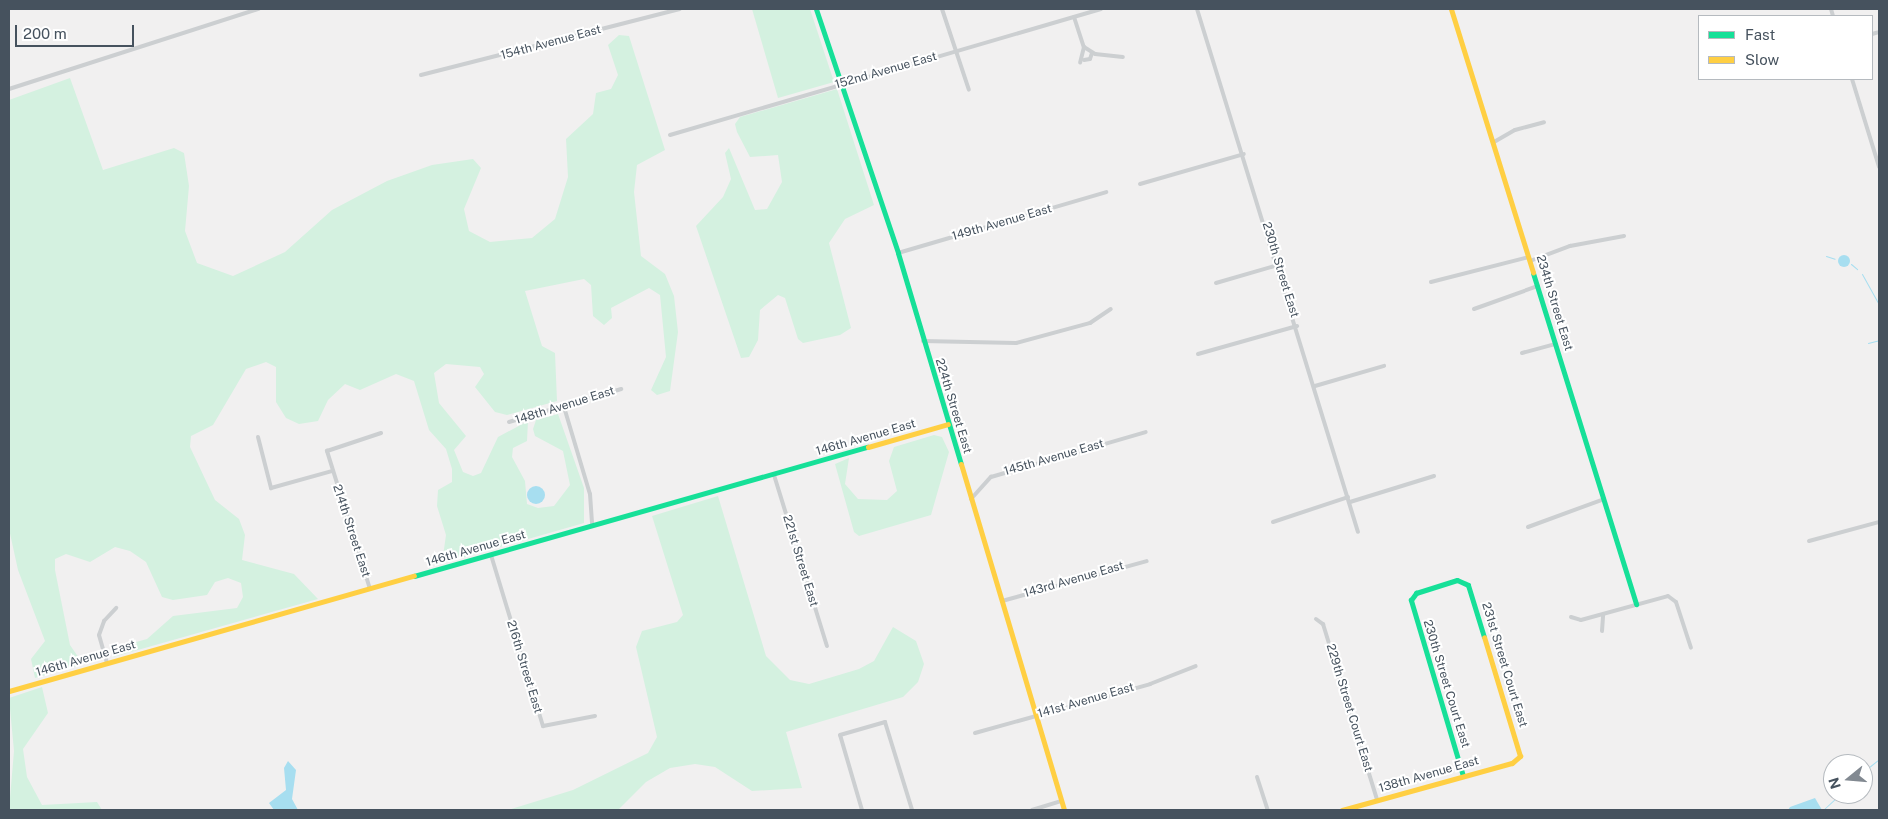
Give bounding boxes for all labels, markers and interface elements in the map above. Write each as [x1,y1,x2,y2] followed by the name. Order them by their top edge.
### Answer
[18,15,136,47] scale bar
[1698,15,1873,80] legend
[499,23,603,63] street label: 154th Avenue East
[23,25,67,42] text: 200 m
[1745,26,1775,43] text: Fast
[833,50,939,92] street label: 152nd Avenue East
[1745,51,1779,68] text: Slow
[950,202,1054,244] street label: 149th Avenue East
[1259,221,1301,319] street label: 230th Street East
[1533,253,1575,353] street label: 234th Street East
[932,357,974,455] street label: 224th Street East
[513,384,617,428] street label: 148th Avenue East
[814,417,918,459] street label: 146th Avenue East
[1002,437,1106,479] street label: 145th Avenue East
[329,483,373,579] street label: 214th Street East
[779,513,821,609] street label: 221st Street East
[424,528,528,570] street label: 146th Avenue East
[1022,559,1126,601] street label: 143rd Avenue East
[1478,601,1530,729] street label: 231st Street Court East
[1420,618,1472,750] street label: 230th Street Court East
[503,619,545,715] street label: 216th Street East
[34,638,138,680] street label: 146th Avenue East
[1323,642,1375,774] street label: 229th Street Court East
[1036,680,1136,722] street label: 141st Avenue East
[1377,754,1481,796] street label: 138th Avenue East
[1823,754,1873,804] north arrow
[1825,776,1844,791] text: N

